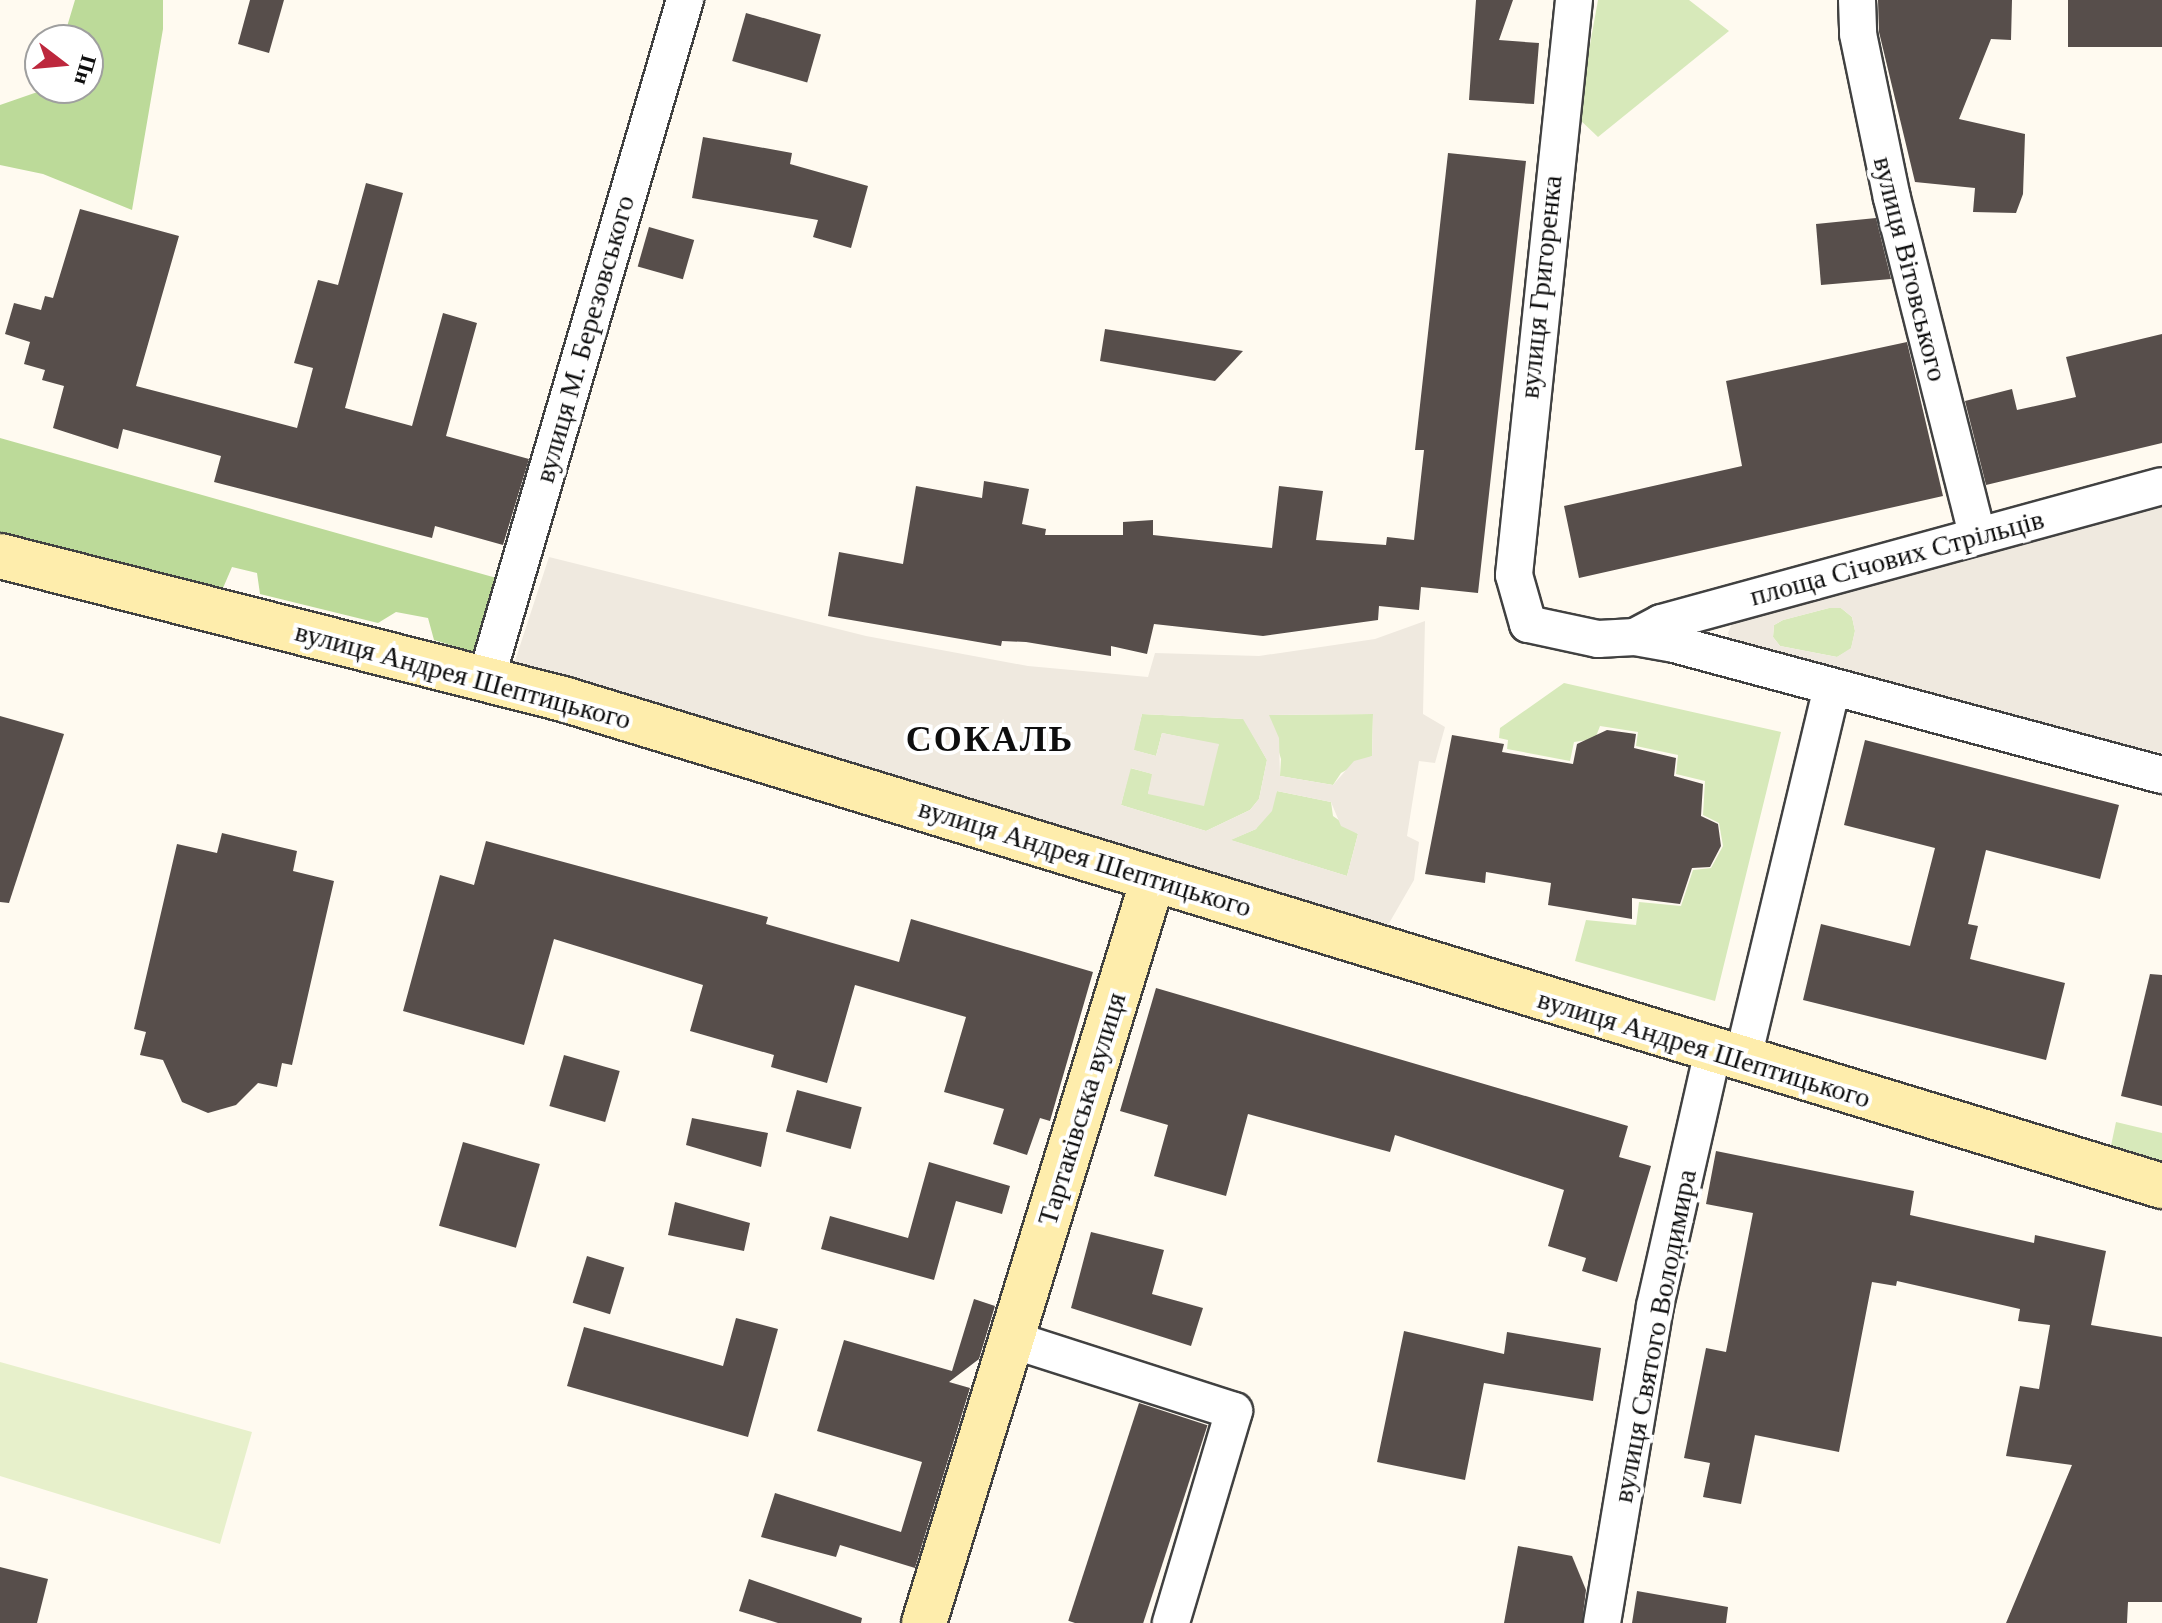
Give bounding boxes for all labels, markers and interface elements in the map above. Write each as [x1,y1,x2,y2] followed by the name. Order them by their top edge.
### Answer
[24,24,104,104] north arrow
[70,52,102,88] text: Пн
[1866,153,1954,385] street label: вулиця Вітовського
[1513,174,1569,400] street label: вулиця Григоренка
[528,192,642,486] street label: вулиця М. Березовського
[1746,503,2048,613] street label: площа Січових Стрільців
[291,615,635,737] street label: вулиця Андрея Шептицького
[906,718,1074,762] district label: СОКАЛЬ
[915,791,1255,925] street label: вулиця Андрея Шептицького
[1534,982,1874,1116] street label: вулиця Андрея Шептицького
[1031,989,1133,1229] street label: Тартаківська вулиця
[1606,1167,1704,1505] street label: вулиця Святого Володимира

